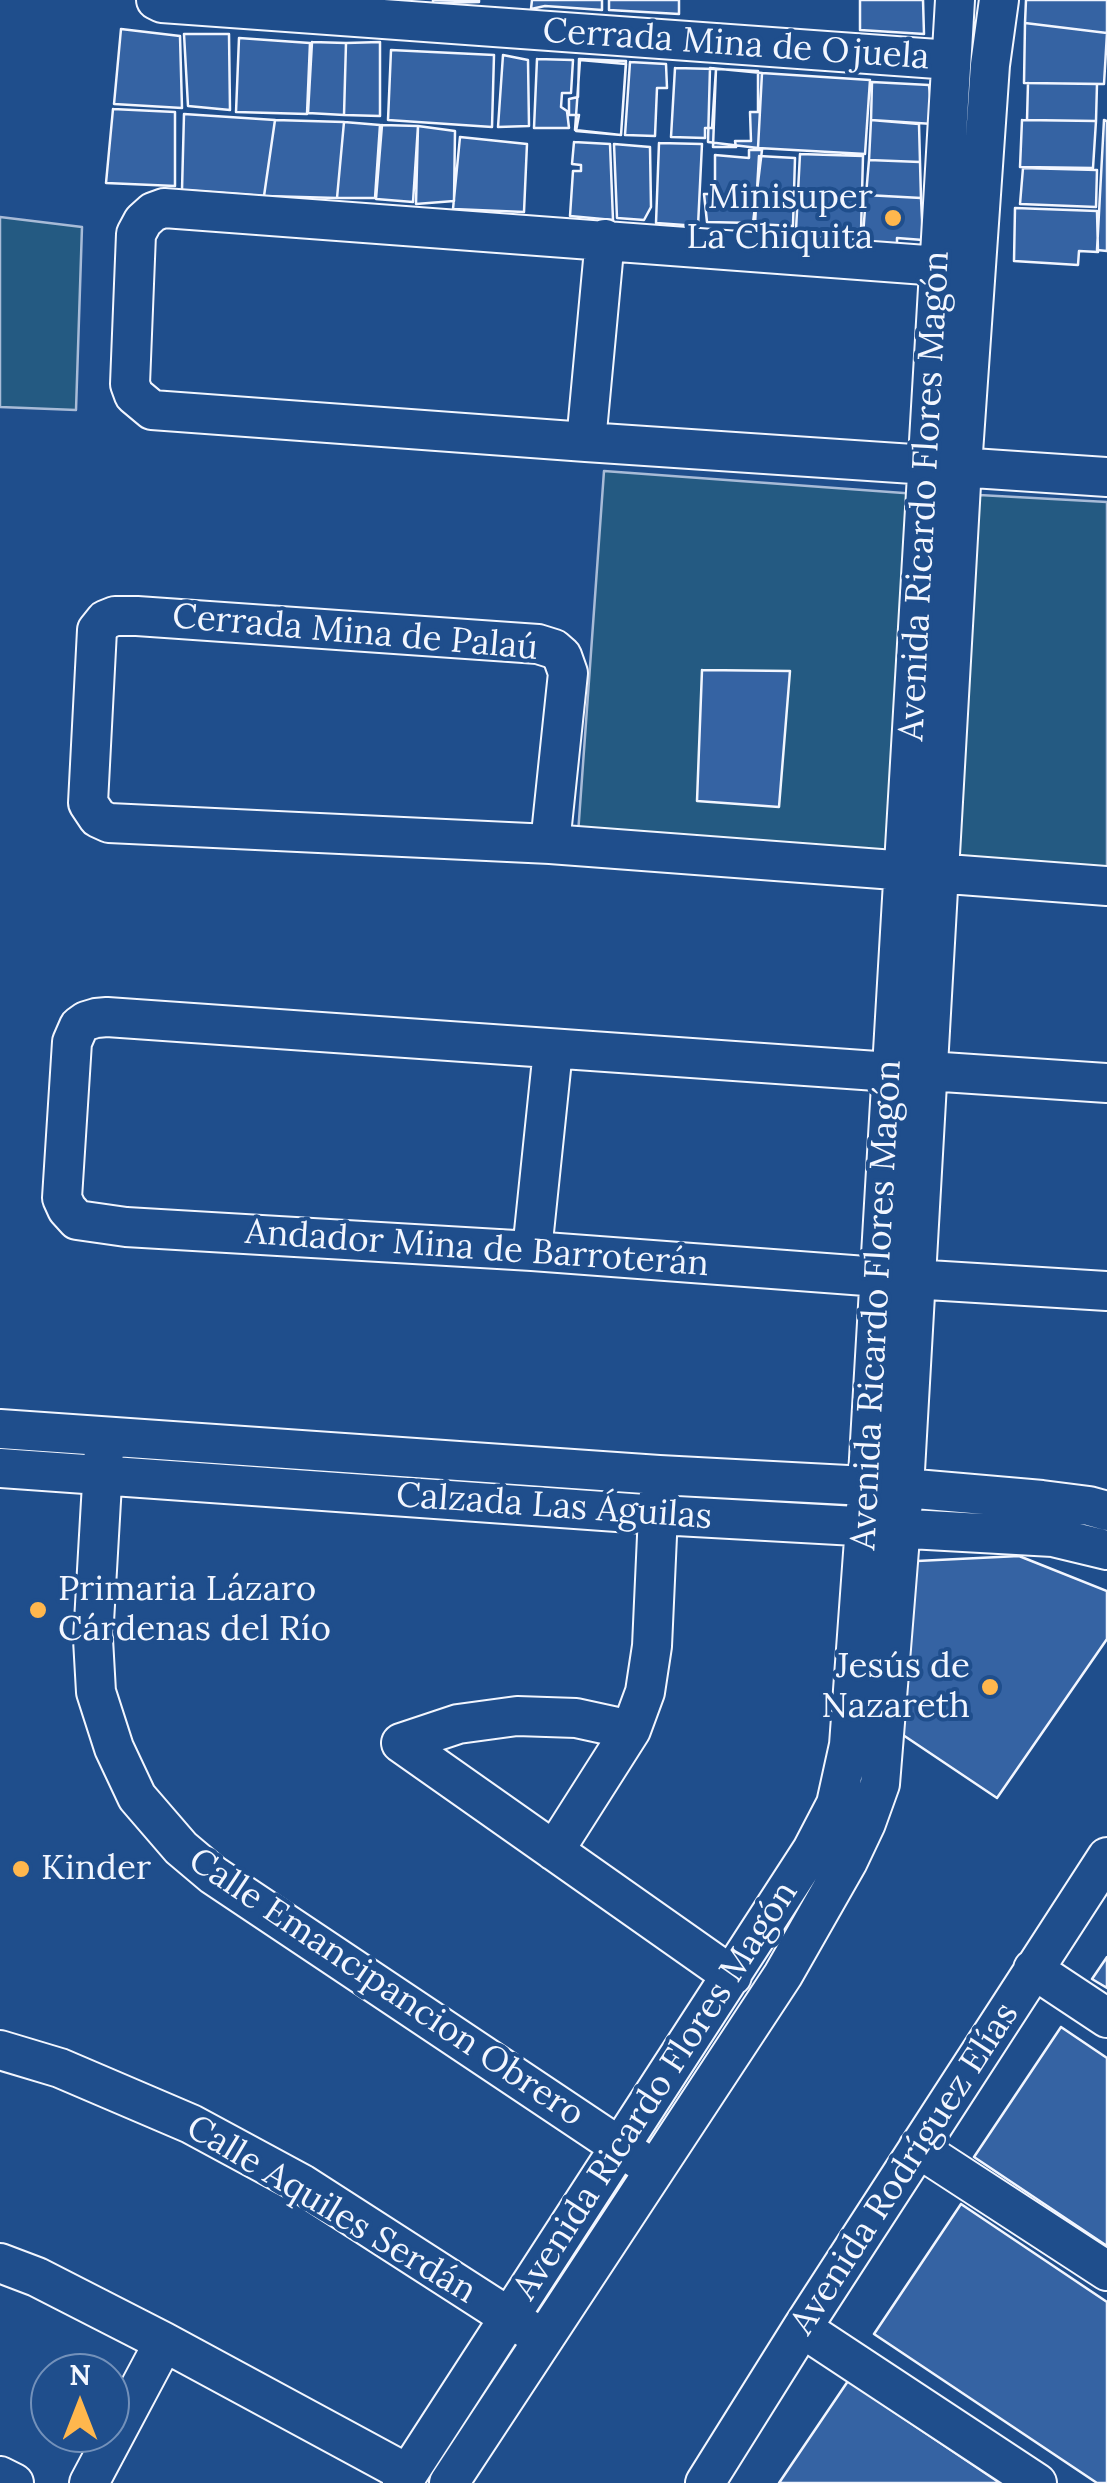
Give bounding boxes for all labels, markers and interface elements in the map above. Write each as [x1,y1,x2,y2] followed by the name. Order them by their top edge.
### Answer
[541,11,931,79] street label: Cerrada Mina de Ojuela
[686,177,873,259] place label: Minisuper La Chiquita
[882,207,904,229] marker: Minisuper La Chiquita
[891,250,959,742] street label: Avenida Ricardo Flores Magón
[171,596,539,670] street label: Cerrada Mina de Palaú
[843,1059,911,1551] street label: Avenida Ricardo Flores Magón
[244,1212,710,1286] street label: Andador Mina de Barroterán
[395,1475,713,1539] street label: Calzada Las Águilas
[58,1569,331,1651] place label: Primaria Lázaro Cárdenas del Río
[27,1599,49,1621] marker: Primaria Lázaro Cárdenas del Río
[821,1646,970,1728] place label: Jesús de Nazareth
[979,1676,1001,1698] marker: Jesús de Nazareth
[180,1840,592,2136] street label: Calle Emancipancion Obrero
[41,1848,151,1890] place label: Kinder
[10,1858,32,1880] marker: Kinder
[505,1874,807,2308] street label: Avenida Ricardo Flores Magón
[782,1995,1028,2343] street label: Avenida Rodríguez Elías
[179,2107,483,2313] street label: Calle Aquiles Serdán
[30,2353,130,2453] north arrow
[69,2357,91,2393] text: N

